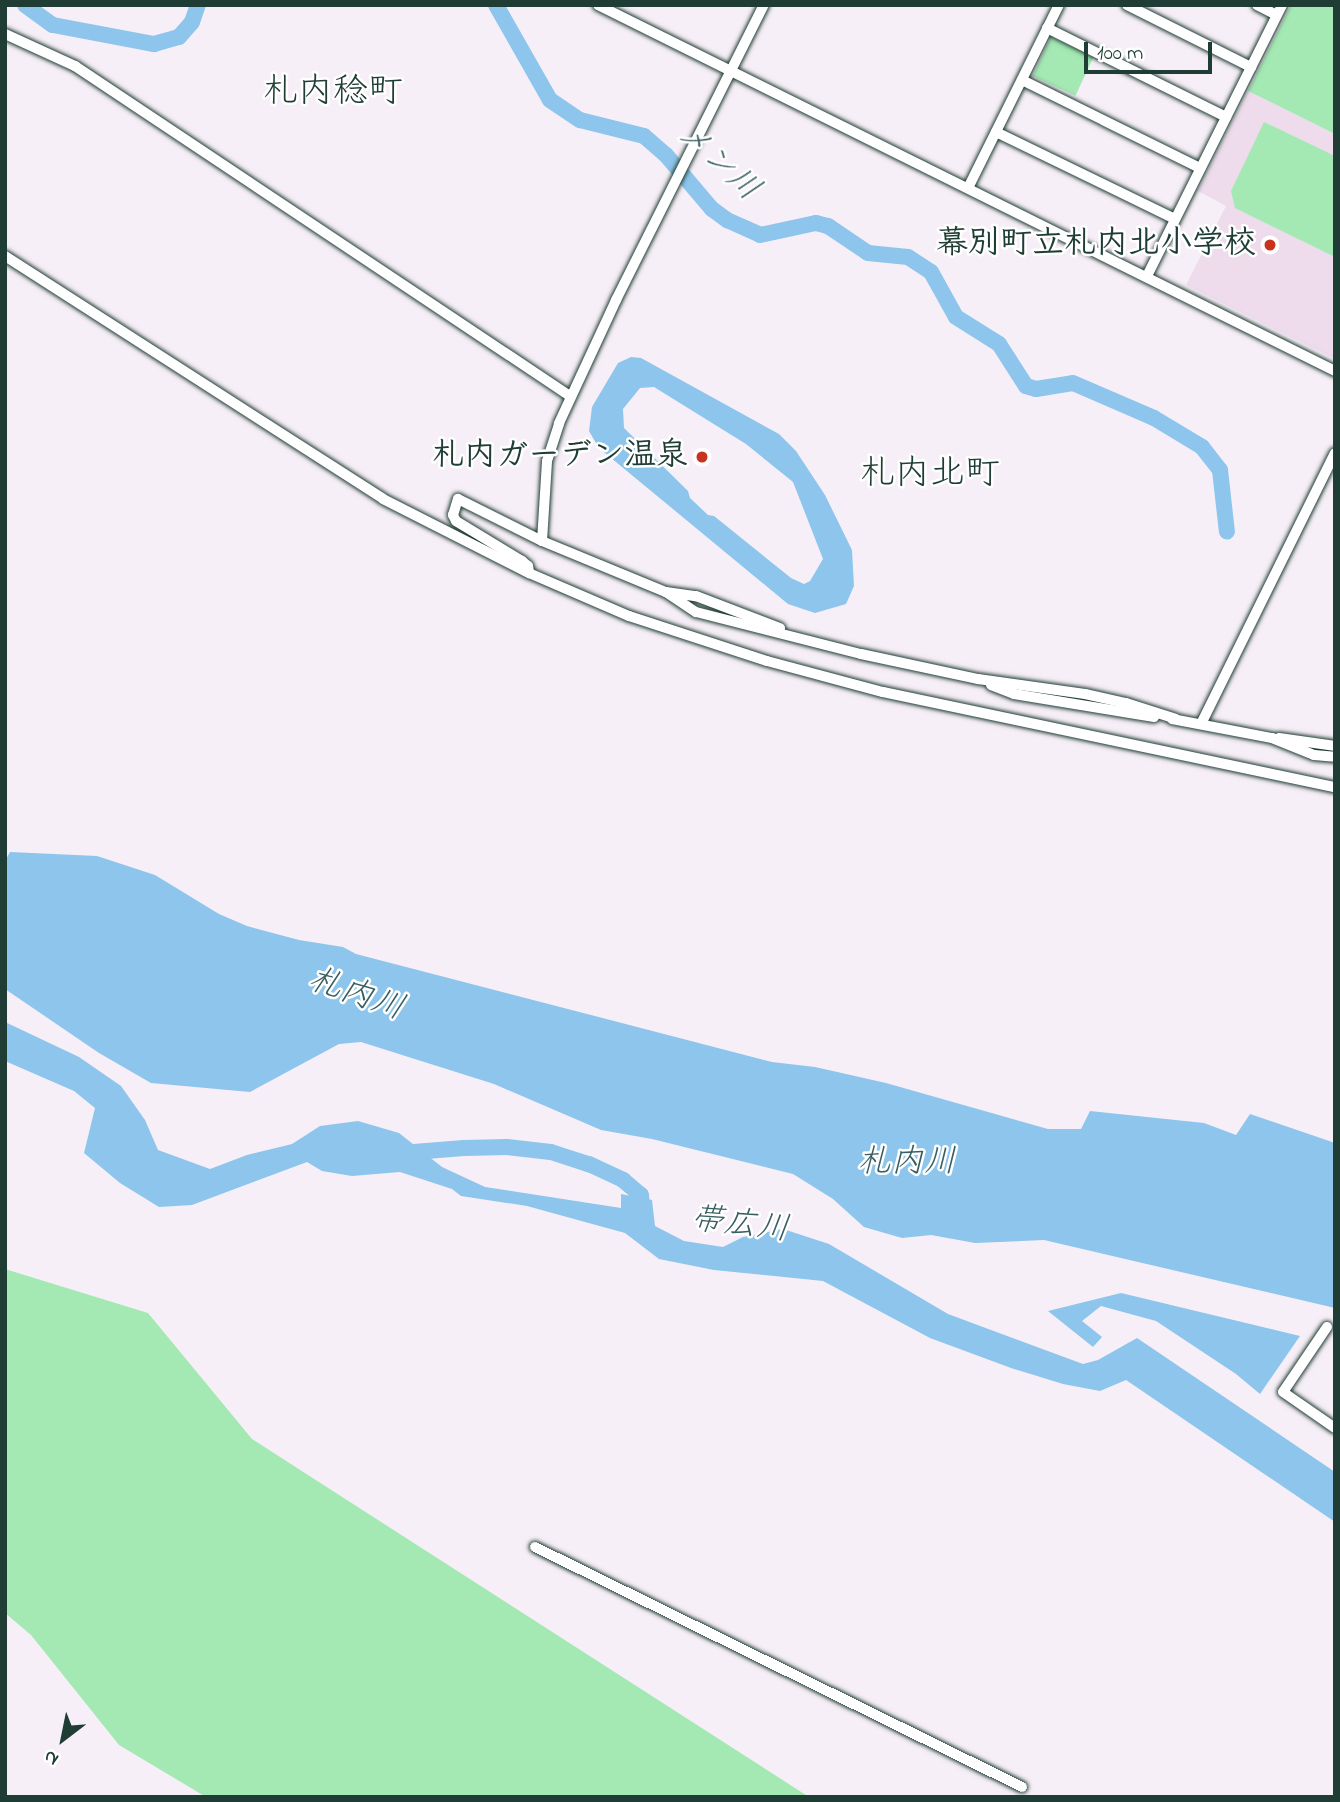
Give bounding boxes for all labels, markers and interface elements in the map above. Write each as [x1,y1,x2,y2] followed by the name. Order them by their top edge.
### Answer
[1088,28,1216,72] scale bar
[1097,39,1143,69] text: 100 m
[263,72,403,114] district label: 札内稔町
[667,115,767,211] water label: メン川
[936,226,1256,264] place label: 幕別町立札内北小学校
[1262,237,1278,253] marker: 幕別町立札内北小学校
[432,438,688,476] place label: 札内ガーデン温泉
[694,449,710,465] marker: 札内ガーデン温泉
[860,454,1000,496] district label: 札内北町
[303,961,409,1031] water label: 札内川
[858,1144,956,1184] water label: 札内川
[688,1200,792,1252] water label: 帯広川
[28,1704,98,1774] north arrow
[39,1742,64,1772] text: N

